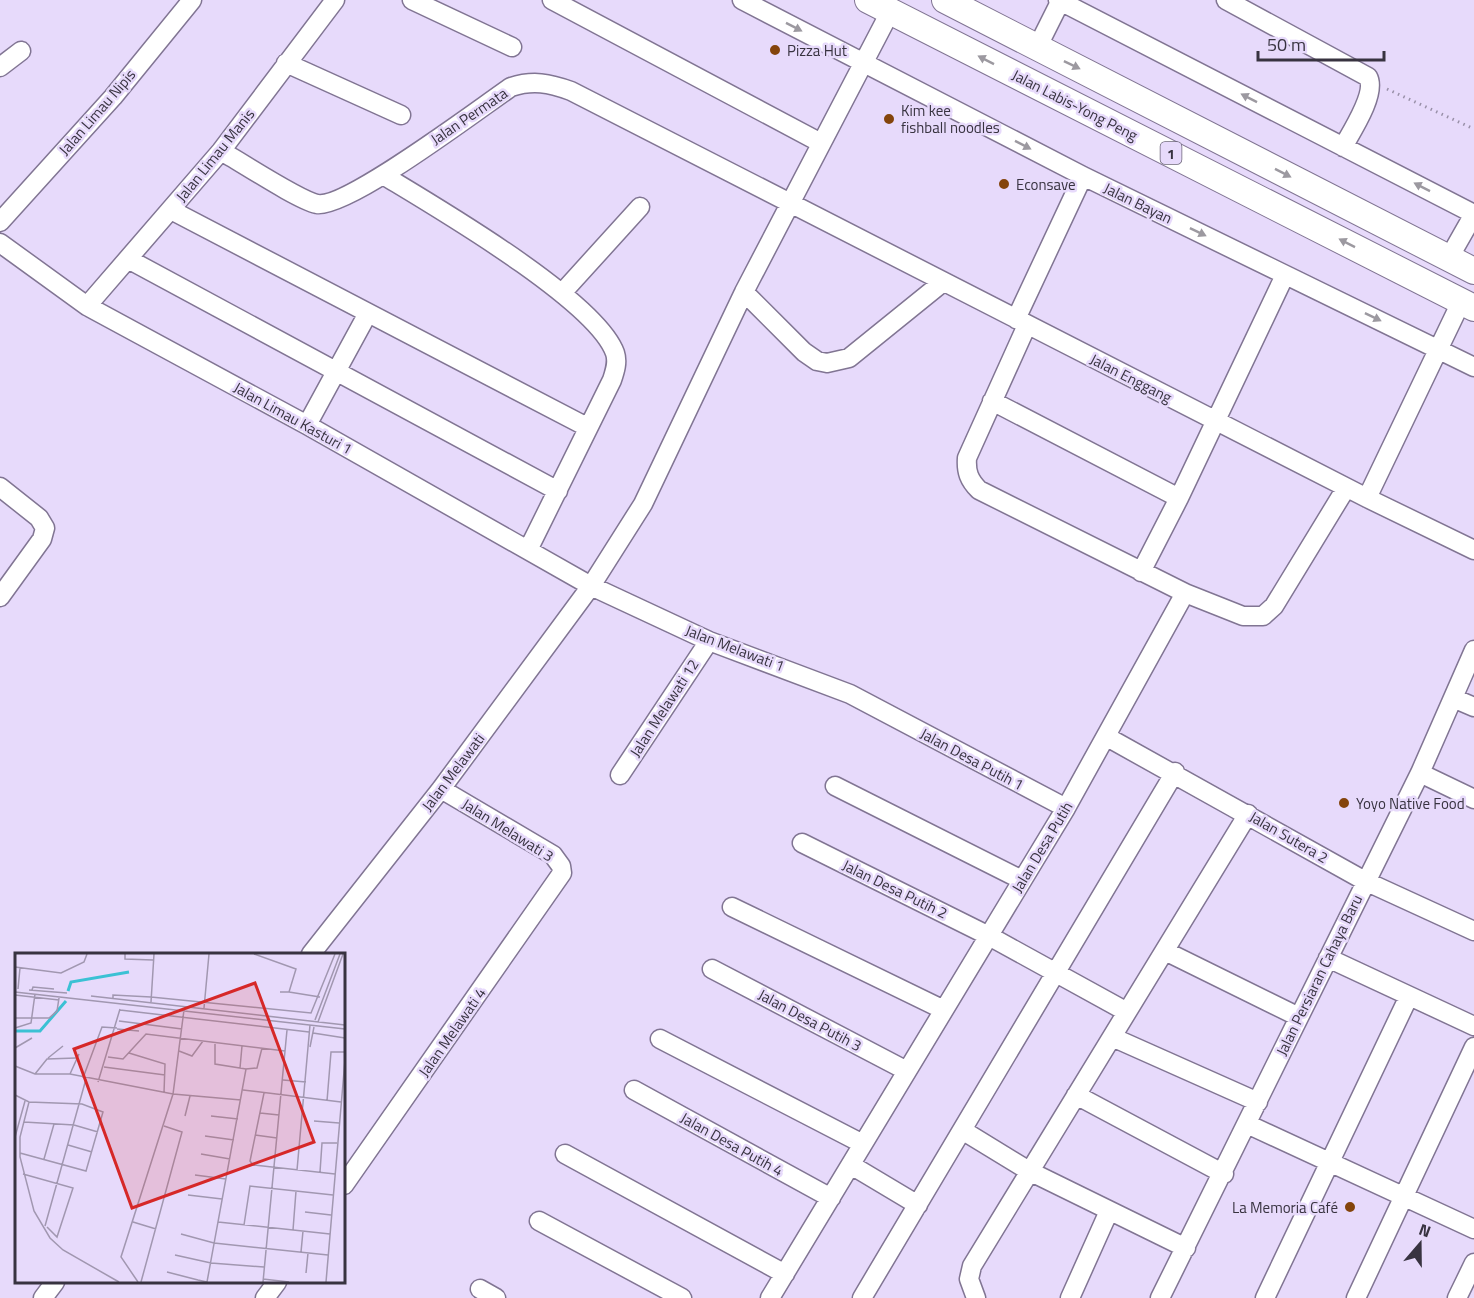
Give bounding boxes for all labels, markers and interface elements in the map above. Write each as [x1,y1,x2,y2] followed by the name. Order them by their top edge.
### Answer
[785,22,802,32] one-way arrow
[1258,24,1384,62] scale bar
[1267,31,1306,58] text: 50 m
[787,39,848,62] place label: Pizza Hut
[768,43,782,57] marker: Pizza Hut
[977,56,995,66] one-way arrow
[1064,60,1081,70] one-way arrow
[1008,63,1142,147] street label: Jalan Labis-Yong Peng
[53,64,141,160] street label: Jalan Limau Nipis
[426,81,513,150] street label: Jalan Permata
[1240,93,1257,103] one-way arrow
[901,99,1000,139] place label: Kim kee fishball noodles
[170,103,260,207] street label: Jalan Limau Manis
[882,112,896,126] marker: Kim kee fishball noodles
[1015,140,1032,150] one-way arrow
[1160,142,1182,164] road number: 1
[1275,168,1292,178] one-way arrow
[1016,173,1076,196] place label: Econsave
[997,177,1011,191] marker: Econsave
[1100,177,1176,229] street label: Jalan Bayan
[1413,182,1430,192] one-way arrow
[1189,228,1206,237] one-way arrow
[1339,238,1356,248] one-way arrow
[1365,313,1382,322] one-way arrow
[1086,347,1176,409] street label: Jalan Enggang
[230,376,356,460] street label: Jalan Limau Kasturi 1
[682,619,788,677] street label: Jalan Melawati 1
[624,654,704,762] street label: Jalan Melawati 12
[916,722,1028,796] street label: Jalan Desa Putih 1
[416,728,490,816] street label: Jalan Melawati
[1356,792,1465,815] place label: Yoyo Native Food
[458,793,558,867] street label: Jalan Melawati 3
[1337,796,1351,810] marker: Yoyo Native Food
[1006,797,1078,897] street label: Jalan Desa Putih
[1245,805,1333,869] street label: Jalan Sutera 2
[839,854,951,924] street label: Jalan Desa Putih 2
[1270,891,1368,1059] street label: Jalan Persiaran Cahaya Baru
[15,953,345,1283] inset map
[413,983,491,1081] street label: Jalan Melawati 4
[754,983,866,1057] street label: Jalan Desa Putih 3
[676,1106,788,1182] street label: Jalan Desa Putih 4
[1232,1196,1338,1219] place label: La Memoria Café
[1343,1200,1357,1214] marker: La Memoria Café
[1390,1214,1450,1274] north arrow
[1416,1217,1434,1243] text: N

